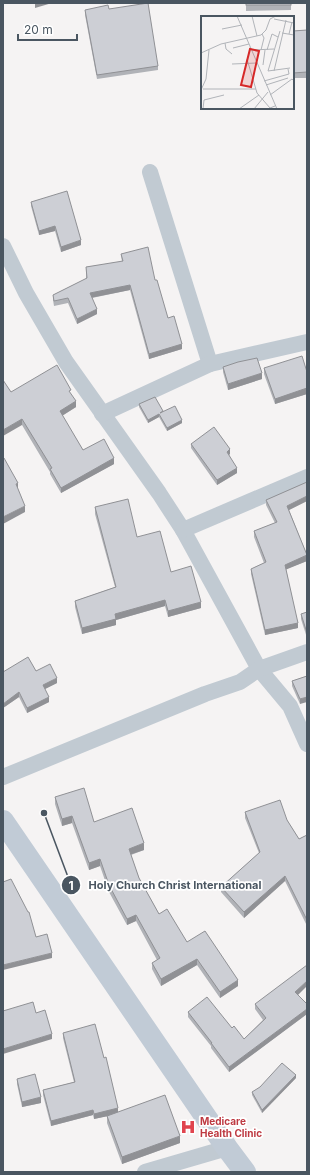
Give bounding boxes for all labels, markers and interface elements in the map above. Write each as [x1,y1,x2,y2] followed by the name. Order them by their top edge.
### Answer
[18,16,77,42] scale bar
[201,16,294,109] inset map
[24,22,53,37] text: 20 m
[61,874,270,897] callout: Holy Church Christ International
[68,878,74,893] text: 1
[89,878,261,892] text: Holy Church Christ International
[200,1115,262,1139] place label: Medicare Health Clinic
[179,1118,197,1136] hospital icon: Medicare Health Clinic

